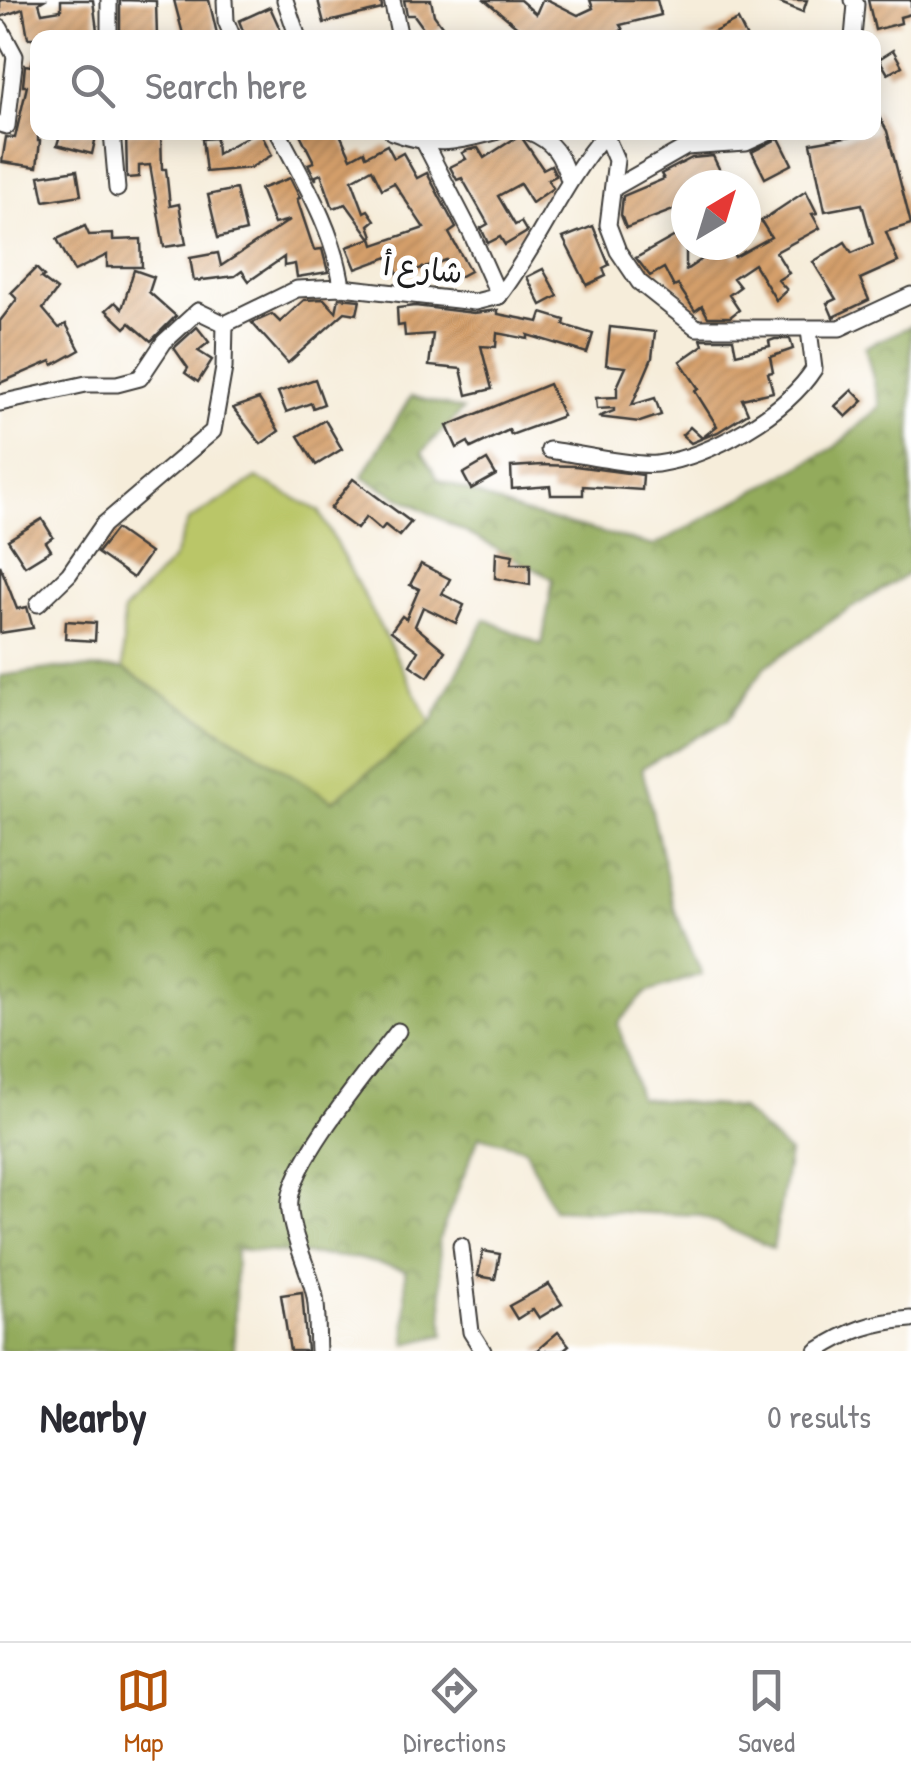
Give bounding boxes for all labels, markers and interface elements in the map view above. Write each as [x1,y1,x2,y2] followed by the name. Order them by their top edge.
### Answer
[30,30,881,140] search box
[65,58,120,113] icon: search
[145,59,307,111] text: Search here
[671,170,761,260] north arrow
[381,244,465,294] street label: شارع أ
[40,1388,147,1445] text: Nearby
[767,1395,871,1438] text: 0 results
[116,1663,171,1761] tab: Map
[403,1663,506,1761] tab: Directions
[738,1663,795,1761] tab: Saved

